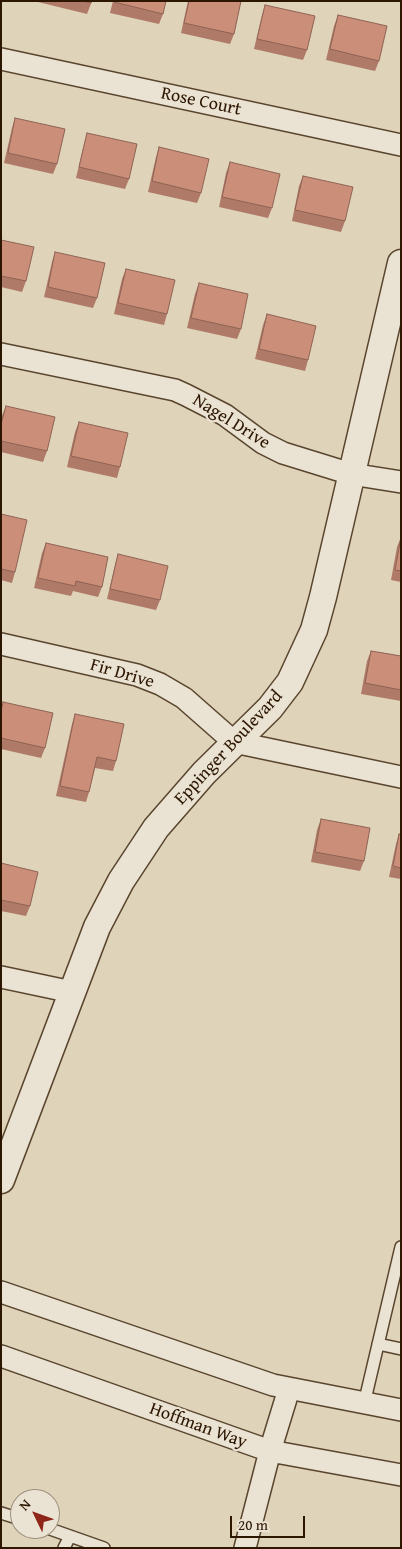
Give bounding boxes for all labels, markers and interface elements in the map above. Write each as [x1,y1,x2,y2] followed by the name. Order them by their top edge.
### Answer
[159,83,243,121] street label: Rose Court
[188,390,274,454] street label: Nagel Drive
[87,655,157,693] street label: Fir Drive
[170,686,288,810] street label: Eppinger Boulevard
[146,1398,250,1454] street label: Hoffman Way
[10,1489,60,1539] north arrow
[14,1494,35,1515] text: N
[232,1506,307,1538] scale bar
[238,1514,268,1535] text: 20 m

